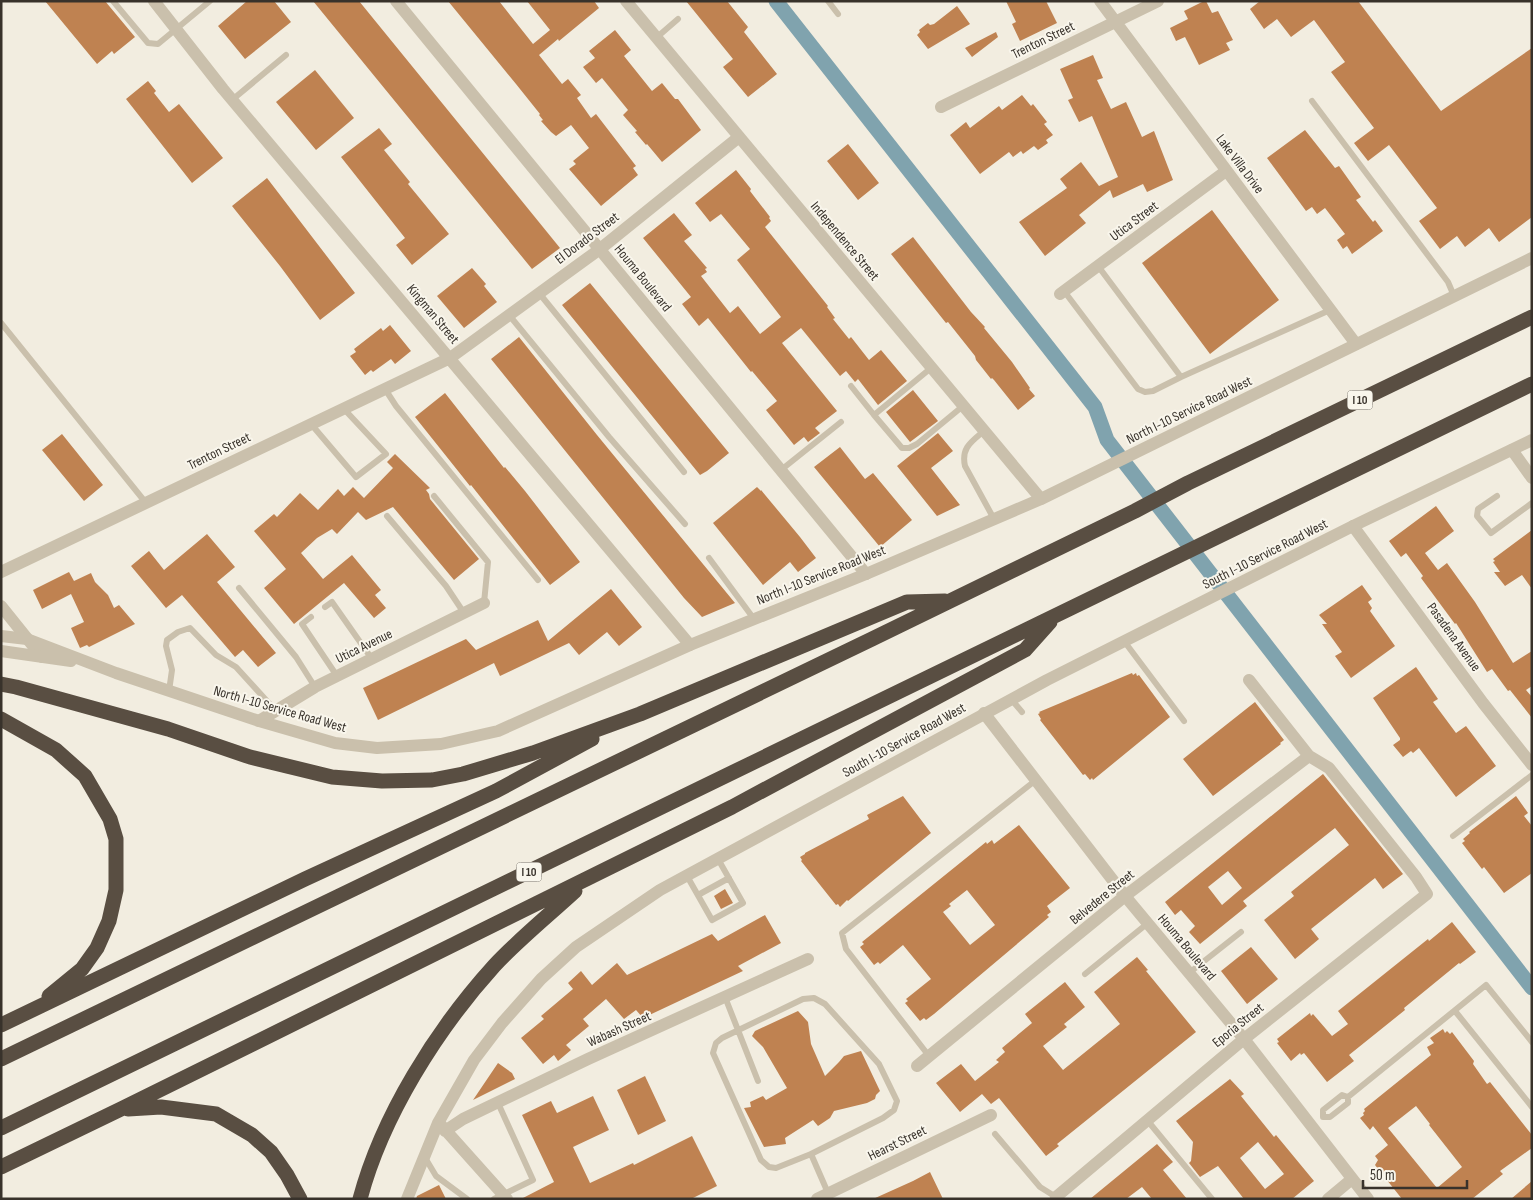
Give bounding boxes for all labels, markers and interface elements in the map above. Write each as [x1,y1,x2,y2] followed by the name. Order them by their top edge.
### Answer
[1009,17,1077,63] street label: Trenton Street
[1212,131,1268,197] street label: Lake Villa Drive
[1106,197,1162,245] street label: Utica Street
[807,198,883,284] street label: Independence Street
[552,208,622,268] street label: El Dorado Street
[611,241,675,315] street label: Houma Boulevard
[403,281,463,347] street label: Kingman Street
[1123,372,1255,448] street label: North I-10 Service Road West
[1348,390,1372,410] road number: I 10
[185,428,253,474] street label: Trenton Street
[1200,515,1330,593] street label: South I-10 Service Road West
[754,541,888,609] street label: North I-10 Service Road West
[1423,599,1485,675] street label: Pasadena Avenue
[333,625,395,667] street label: Utica Avenue
[212,682,348,736] street label: North I-10 Service Road West
[840,699,968,781] street label: South I-10 Service Road West
[516,862,542,882] road number: I 10
[1066,866,1138,928] street label: Belvedere Street
[1154,910,1220,984] street label: Houma Boulevard
[1209,999,1267,1051] street label: Eporia Street
[584,1007,654,1051] street label: Wabash Street
[865,1122,929,1164] street label: Hearst Street
[1363,1158,1467,1190] scale bar
[1370,1166,1395,1185] text: 50 m

